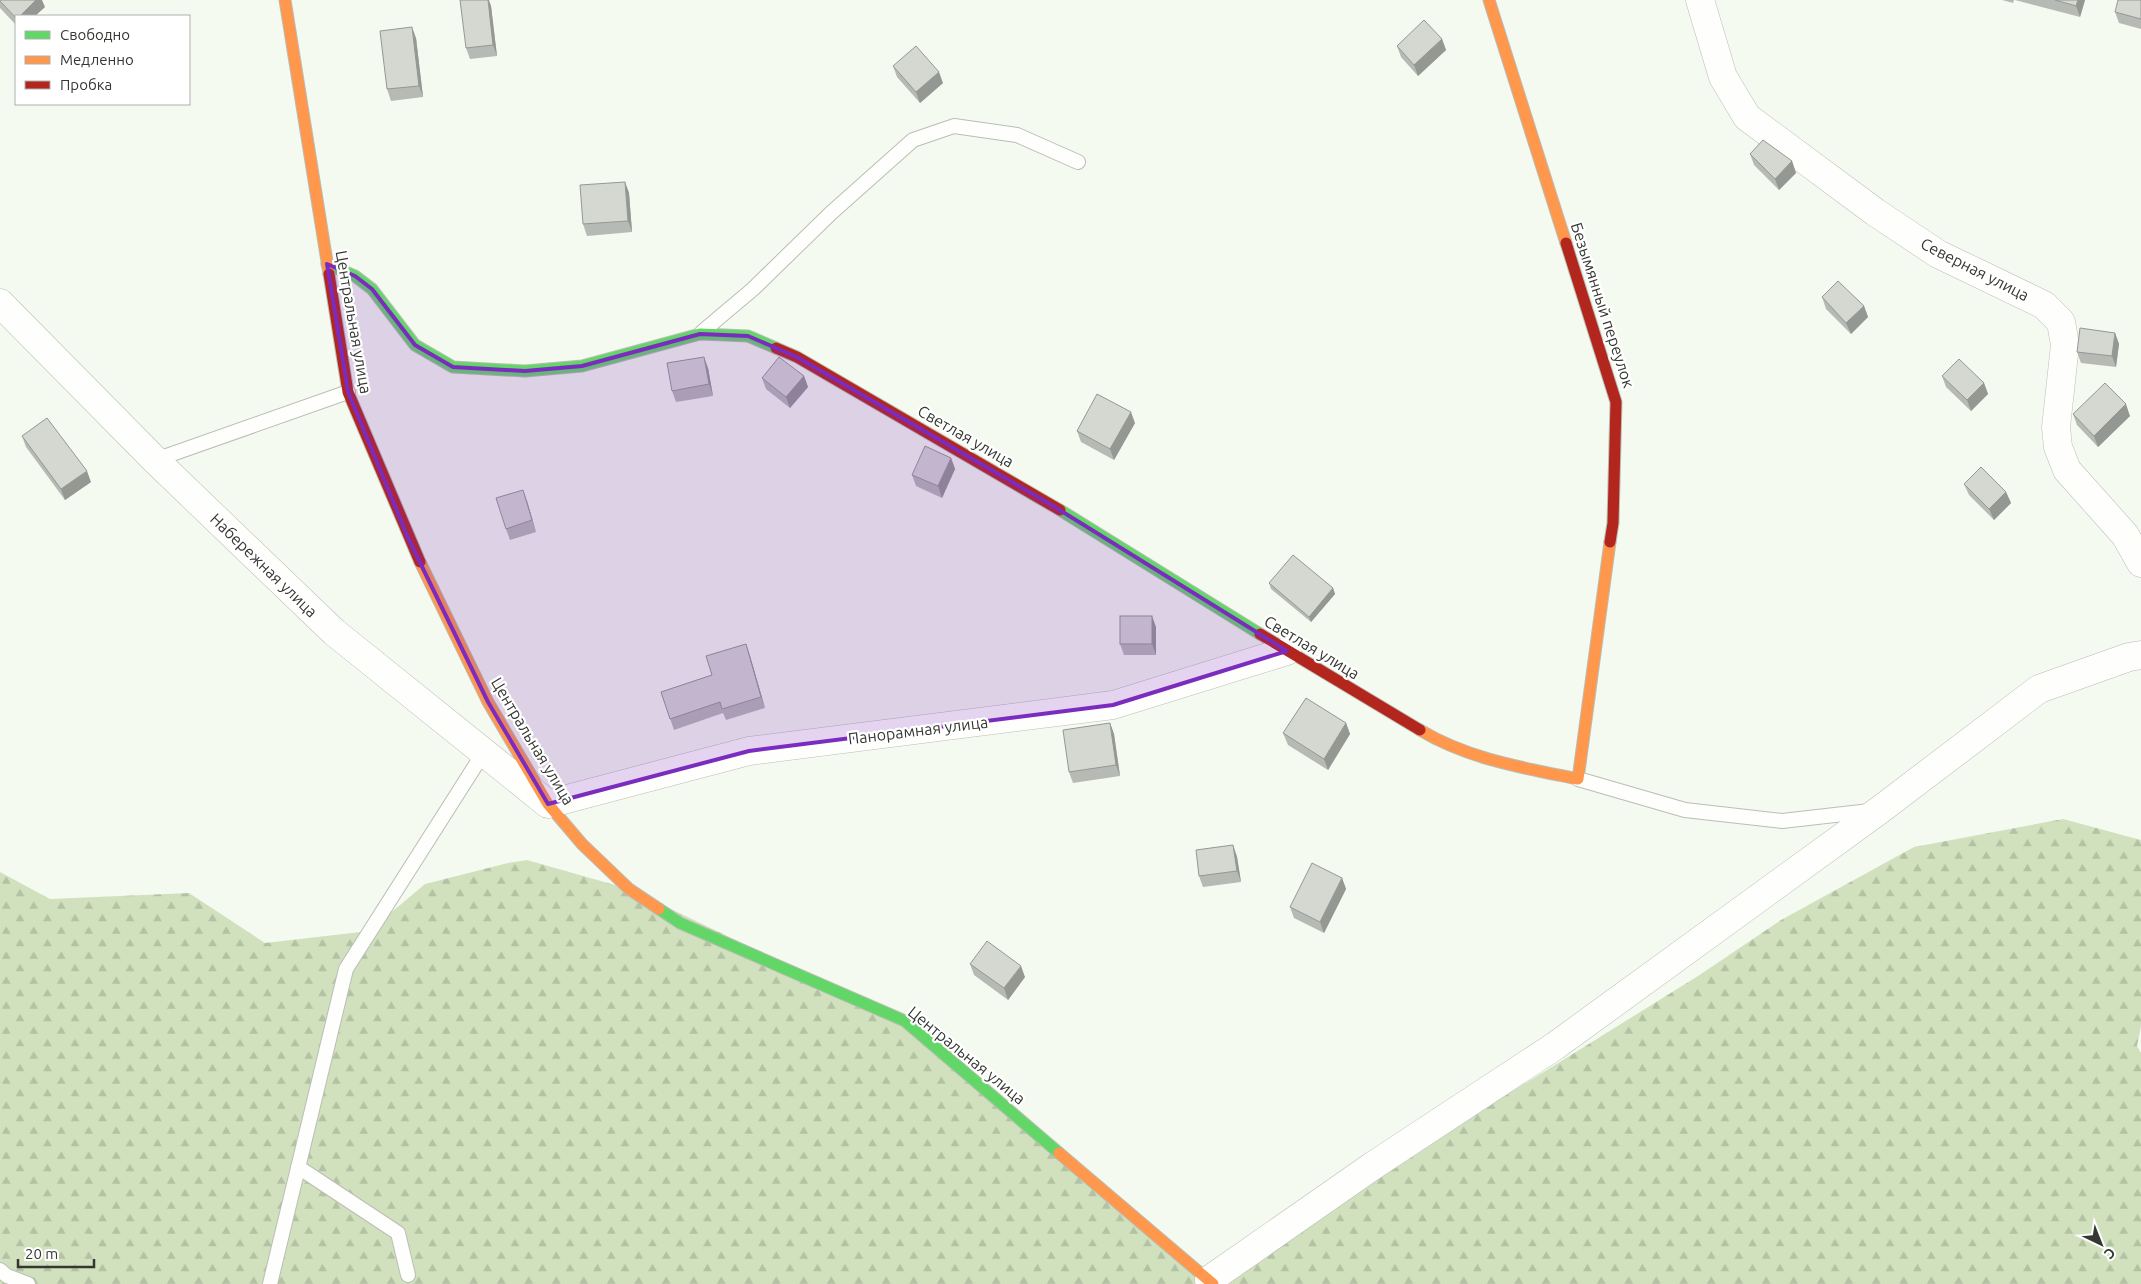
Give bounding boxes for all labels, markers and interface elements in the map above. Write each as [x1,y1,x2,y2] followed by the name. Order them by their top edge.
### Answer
[15,15,190,105] legend
[60,26,130,43] text: Свободно
[60,51,134,68] text: Медленно
[60,76,112,93] text: Пробка
[1568,220,1638,390] street label: Безымянный переулок
[1918,234,2032,304] street label: Северная улица
[333,249,375,395] street label: Центральная улица
[915,401,1017,471] street label: Светлая улица
[207,509,321,621] street label: Набережная улица
[1261,612,1363,682] street label: Светлая улица
[488,674,578,808] street label: Центральная улица
[847,712,989,748] street label: Панорамная улица
[905,1002,1029,1108] street label: Центральная улица
[2076,1219,2126,1269] north arrow
[18,1236,94,1268] scale bar
[25,1245,58,1262] text: 20 m
[2101,1245,2119,1262] text: С

